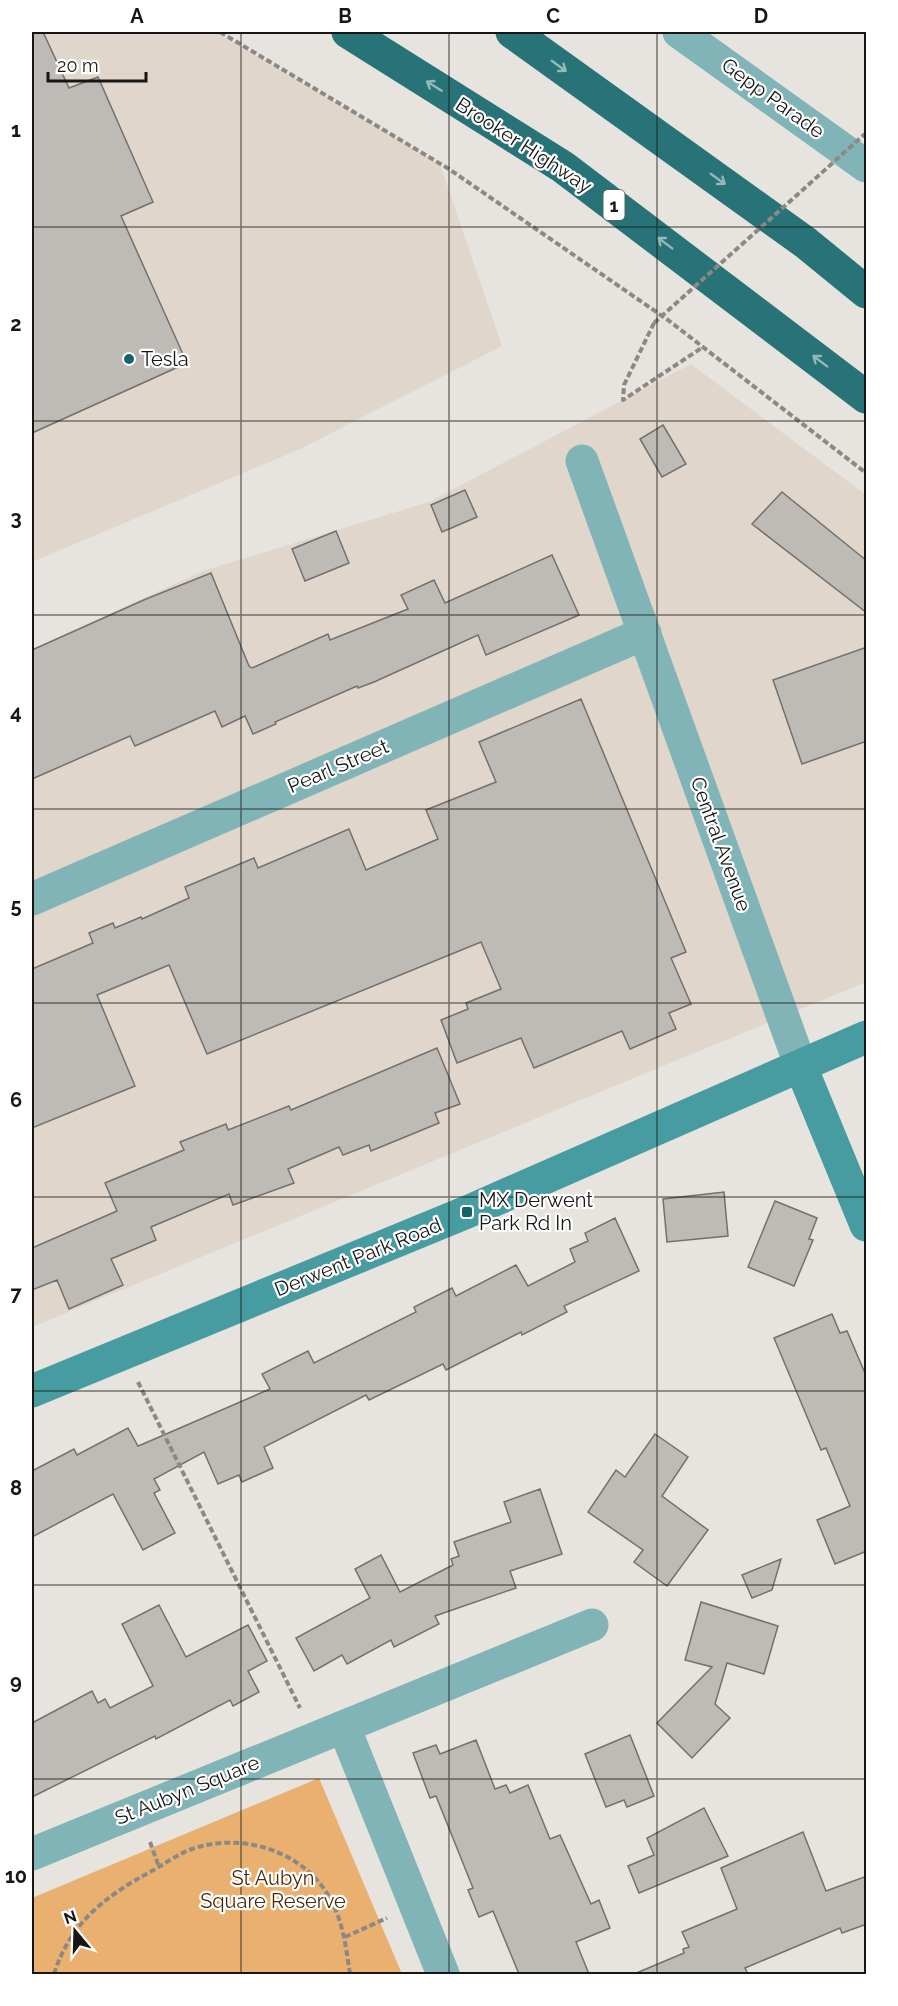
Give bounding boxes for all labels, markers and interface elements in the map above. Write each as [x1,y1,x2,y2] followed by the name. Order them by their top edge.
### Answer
[130,4,144,28] text: A
[338,4,352,28] text: B
[546,4,560,28] text: C
[754,4,768,28] text: D
[48,45,146,83] scale bar
[717,53,829,143] street label: Gepp Parade
[57,55,99,76] text: 20 m
[551,59,567,72] one-way arrow
[426,80,443,92] one-way arrow
[451,92,597,198] street label: Brooker Highway
[11,118,21,142] text: 1
[709,173,725,185] one-way arrow
[604,190,624,220] road number: 1
[657,236,673,249] one-way arrow
[10,312,22,336] text: 2
[141,347,189,371] place label: Tesla
[122,352,136,366] marker: Tesla
[812,355,828,368] one-way arrow
[10,506,22,530] text: 3
[10,700,22,724] text: 4
[284,734,392,798] street label: Pearl Street
[686,774,756,915] street label: Central Avenue
[10,894,22,918] text: 5
[10,1088,22,1112] text: 6
[479,1188,593,1235] place label: MX Derwent Park Rd In
[460,1205,474,1219] marker: MX Derwent Park Rd In
[271,1213,445,1301] street label: Derwent Park Road
[10,1282,22,1306] text: 7
[10,1476,22,1500] text: 8
[10,1670,22,1694] text: 9
[111,1750,263,1830] street label: St Aubyn Square
[5,1864,27,1888] text: 10
[200,1866,346,1913] park label: St Aubyn Square Reserve
[45,1901,105,1961] north arrow
[61,1906,79,1928] text: N

